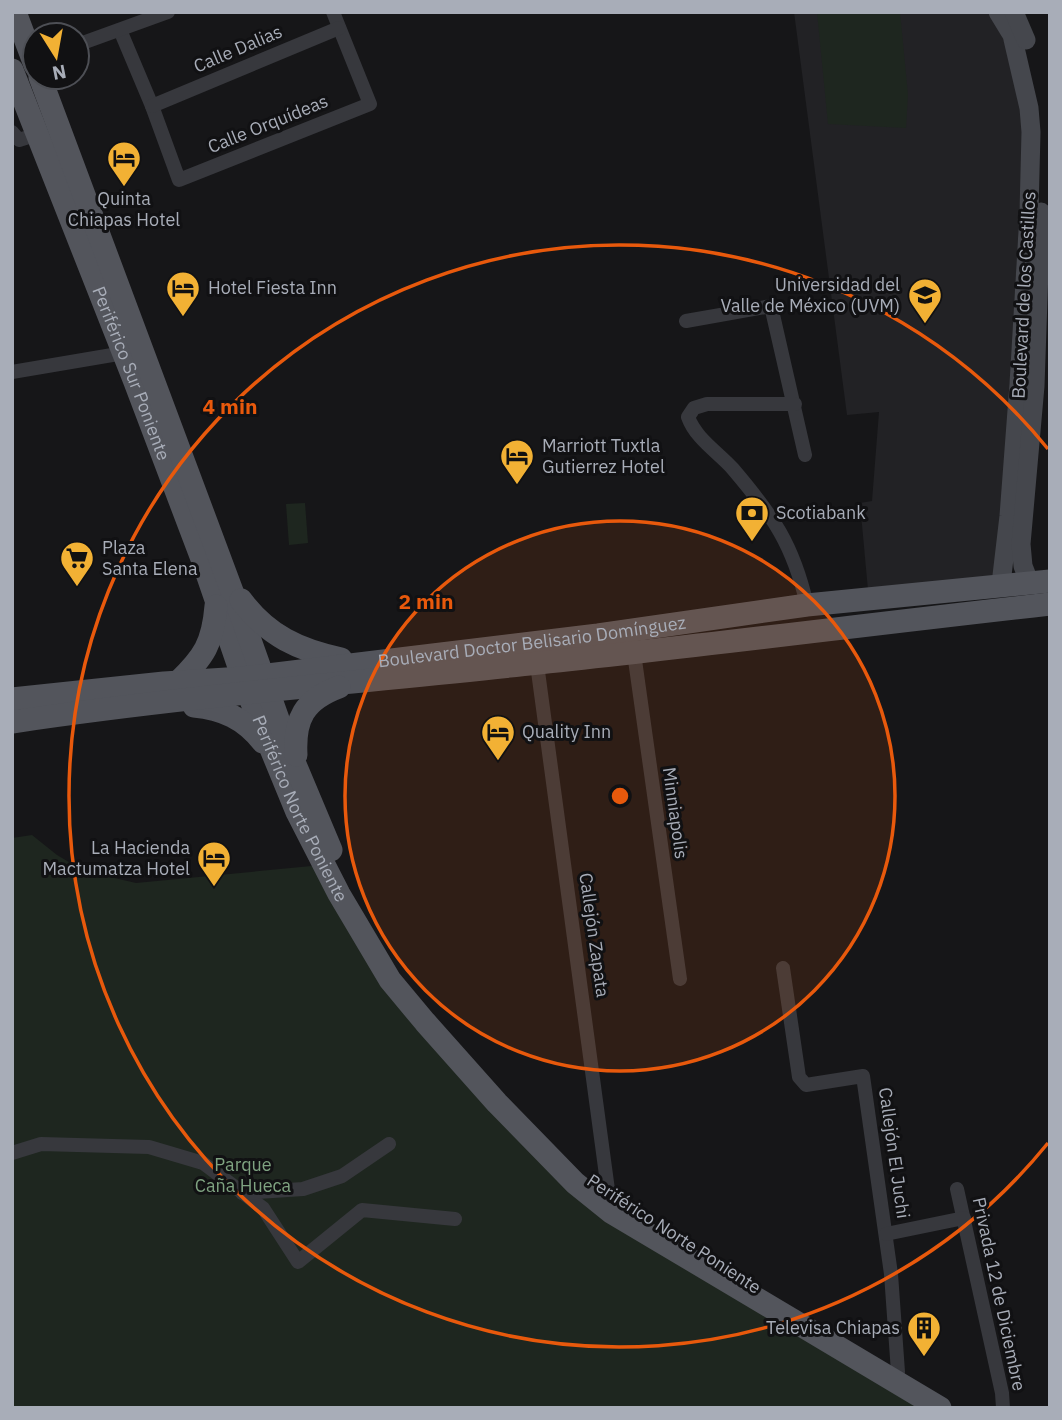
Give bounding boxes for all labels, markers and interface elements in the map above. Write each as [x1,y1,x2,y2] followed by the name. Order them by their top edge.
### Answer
[190,20,286,78] street label: Calle Dalias
[21,21,91,91] north arrow
[50,60,68,86] text: N
[204,89,331,158] street label: Calle Orquídeas
[105,139,143,188] hotel icon: Quinta Chiapas Hotel
[68,187,180,231] place label: Quinta Chiapas Hotel
[1007,191,1040,399] street label: Boulevard de los Castillos
[164,269,202,318] hotel icon: Hotel Fiesta Inn
[721,273,900,317] place label: Universidad del Valle de México (UVM)
[208,276,337,299] place label: Hotel Fiesta Inn
[906,276,944,325] school or university icon: Universidad del Valle de México (UVM)
[87,283,176,464] street label: Periférico Sur Poniente
[203,392,257,420] text: 4 min
[542,434,665,478] place label: Marriott Tuxtla Gutierrez Hotel
[498,437,536,486] hotel icon: Marriott Tuxtla Gutierrez Hotel
[733,494,771,543] bank icon: Scotiabank
[776,501,866,524] place label: Scotiabank
[102,536,198,580] place label: Plaza Santa Elena
[58,539,96,588] supermarket icon: Plaza Santa Elena
[399,587,453,615] text: 2 min
[377,611,687,672] street label: Boulevard Doctor Belisario Domínguez
[247,712,353,906] street label: Periférico Norte Poniente
[479,713,517,762] hotel icon: Quality Inn
[522,720,611,743] place label: Quality Inn
[658,766,693,860] street label: Minniapolis
[608,784,632,808] centre of rings
[42,836,190,880] place label: La Hacienda Mactumatza Hotel
[195,839,233,888] hotel icon: La Hacienda Mactumatza Hotel
[574,871,615,999] street label: Callejón Zapata
[874,1086,915,1220] street label: Callejón El Juchi
[195,1153,292,1197] park label: Parque Caña Hueca
[583,1169,766,1299] street label: Periférico Norte Poniente
[968,1195,1031,1393] street label: Privada 12 de Diciembre
[905,1309,943,1358] building icon: Televisa Chiapas
[766,1316,900,1339] place label: Televisa Chiapas

